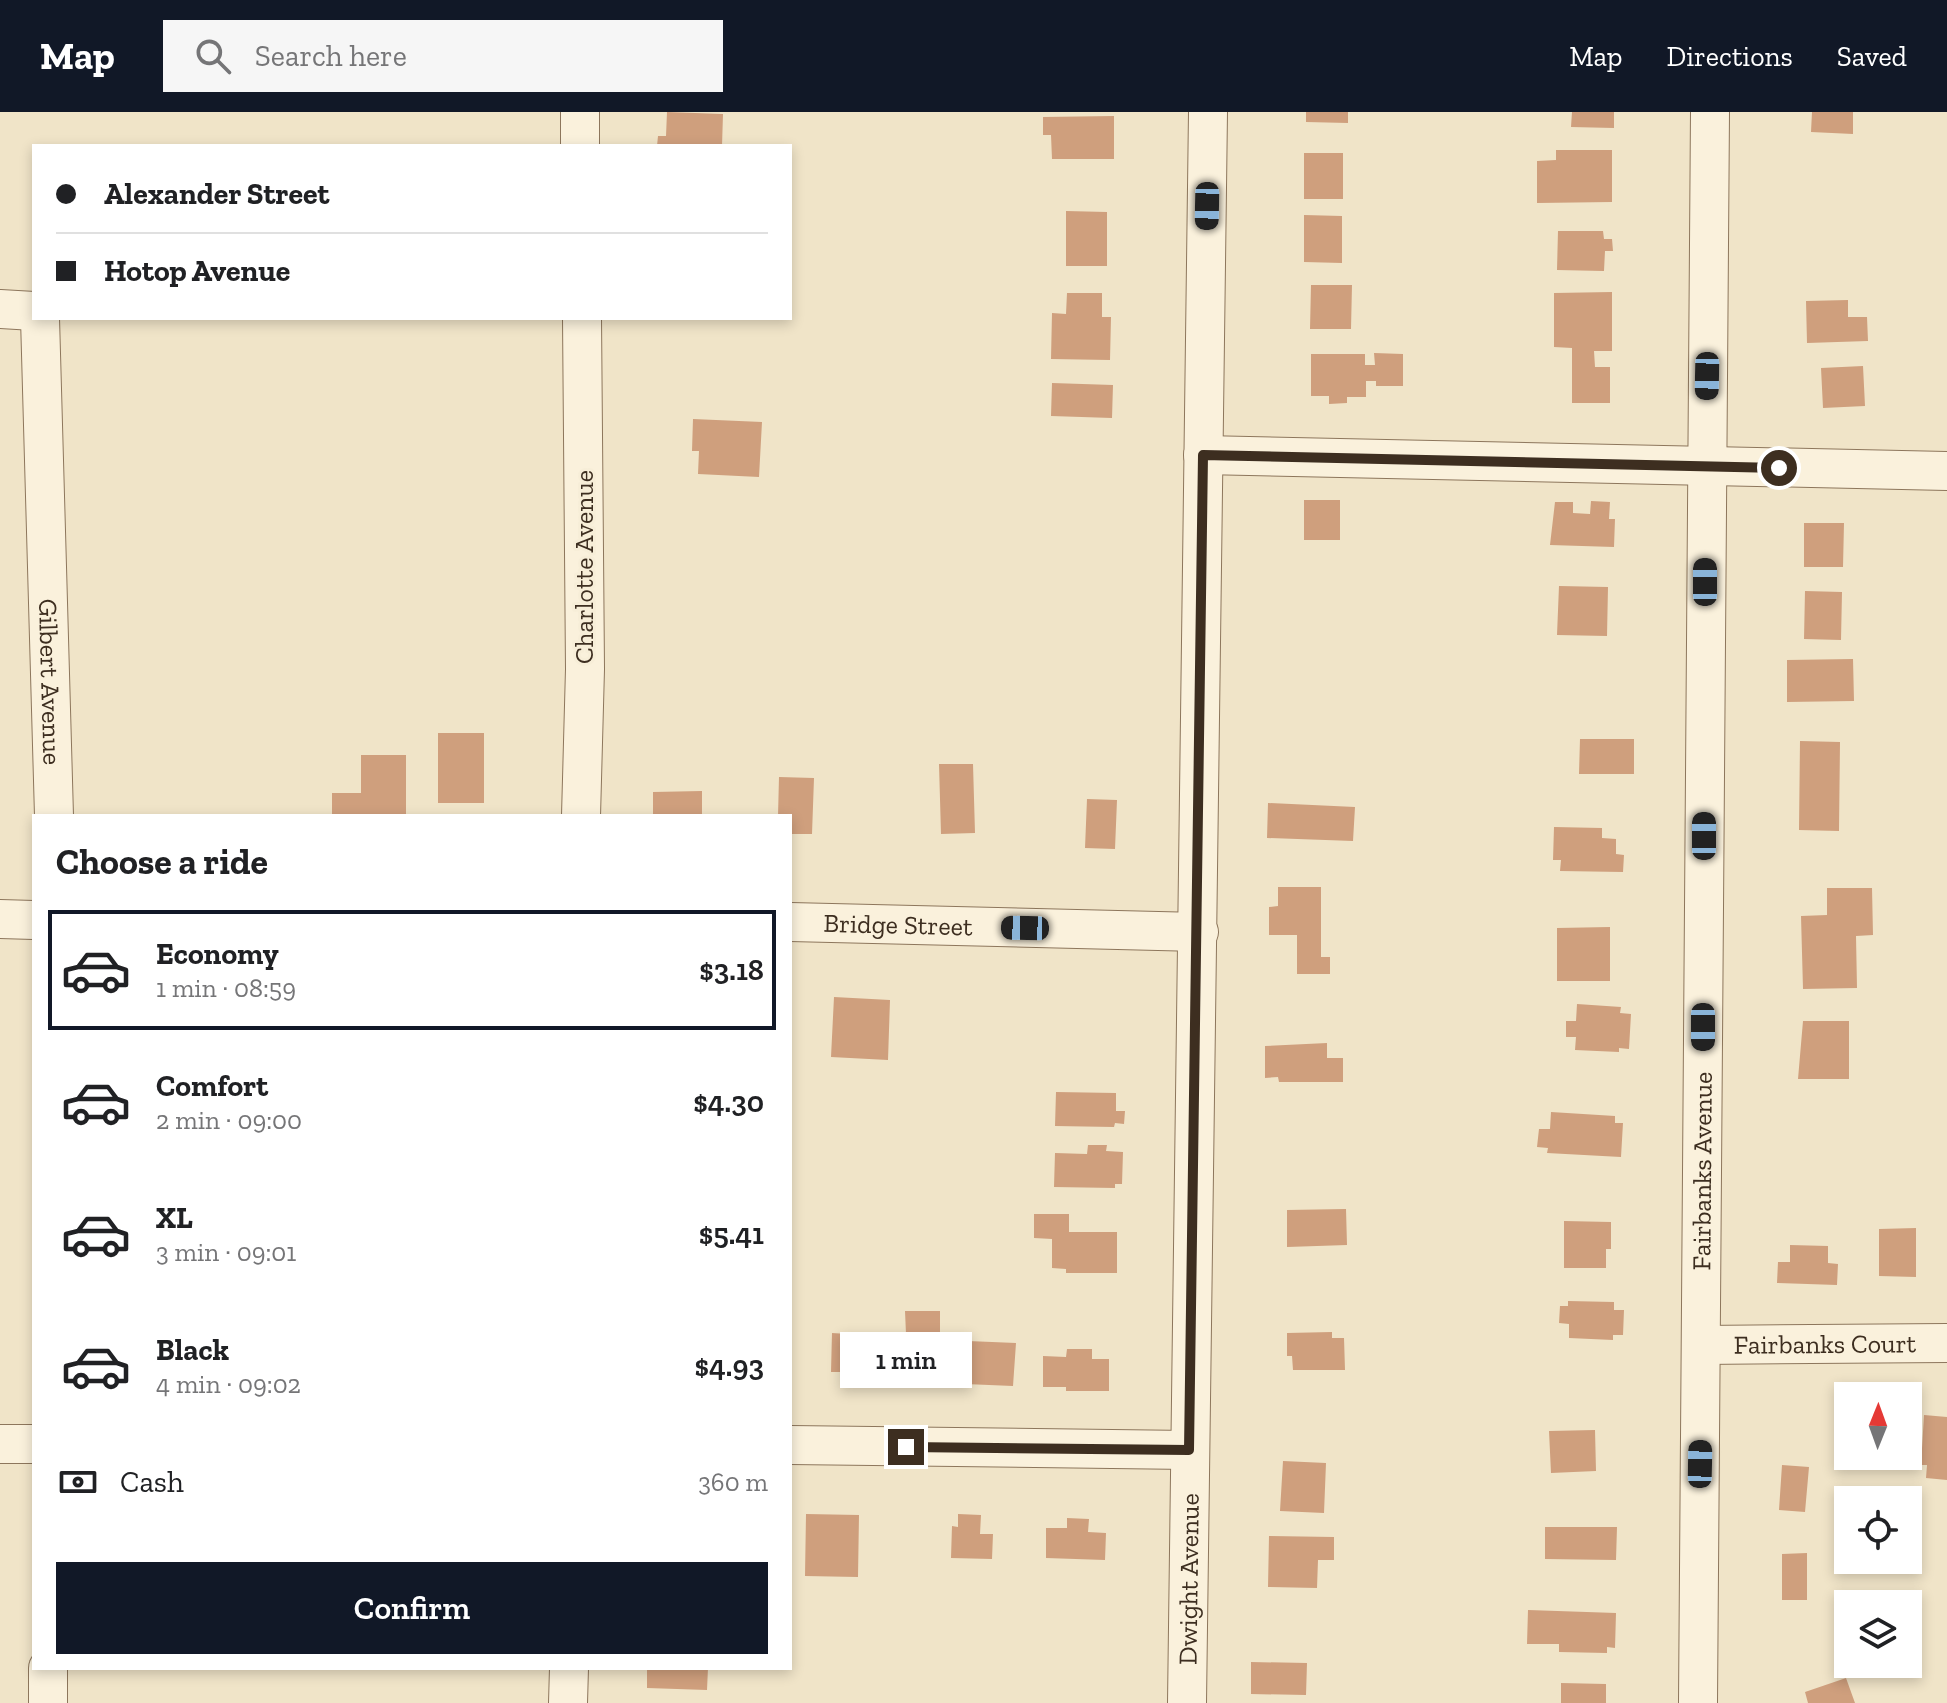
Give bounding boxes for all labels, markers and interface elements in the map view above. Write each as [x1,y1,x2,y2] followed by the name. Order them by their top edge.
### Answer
[163,20,723,92] search box
[40,33,115,79] text: Map
[191,34,235,78] icon: search
[255,38,407,74] text: Search here
[1569,40,1622,73] text: Map
[1666,40,1793,73] text: Directions
[1837,40,1907,73] text: Saved
[104,176,329,212] text: Alexander Street
[1195,182,1219,230] car
[104,253,290,289] text: Hotop Avenue
[1695,352,1719,400] car
[1761,450,1797,486] route start
[568,470,600,664] street label: Charlotte Avenue
[1693,558,1717,606] car
[32,598,69,765] street label: Gilbert Avenue
[1692,812,1716,860] car
[56,840,268,883] text: Choose a ride
[823,907,973,942] street label: Bridge Street
[1001,916,1049,940] car
[60,934,132,1006] icon: car
[156,936,279,972] text: Economy
[699,952,764,988] text: $3.18
[156,972,296,1004] text: 1 min · 08:59
[1691,1003,1715,1051] car
[60,1066,132,1138] icon: car
[156,1068,268,1104] text: Comfort
[1685,1072,1719,1271] street label: Fairbanks Avenue
[693,1084,764,1120] text: $4.30
[156,1104,302,1136] text: 2 min · 09:00
[60,1198,132,1270] icon: car
[156,1200,193,1236] text: XL
[699,1216,764,1252] text: $5.41
[156,1236,296,1268] text: 3 min · 09:01
[1734,1327,1917,1361] street label: Fairbanks Court
[60,1330,132,1402] icon: car
[840,1331,972,1387] callout: 1 min
[156,1332,229,1368] text: Black
[875,1344,937,1376] text: 1 min
[695,1348,764,1384] text: $4.93
[156,1368,301,1400] text: 4 min · 09:02
[1834,1382,1922,1470] north arrow
[1834,1382,1922,1678] map controls
[888,1429,924,1465] route end
[1688,1440,1712,1488] car
[56,1460,100,1504] icon: cash
[120,1464,184,1500] text: Cash
[698,1466,768,1498] text: 360 m
[1834,1486,1922,1574] button: locate
[1172,1493,1206,1665] street label: Dwight Avenue
[56,1562,768,1654] button: Confirm
[1834,1590,1922,1678] button: layers

